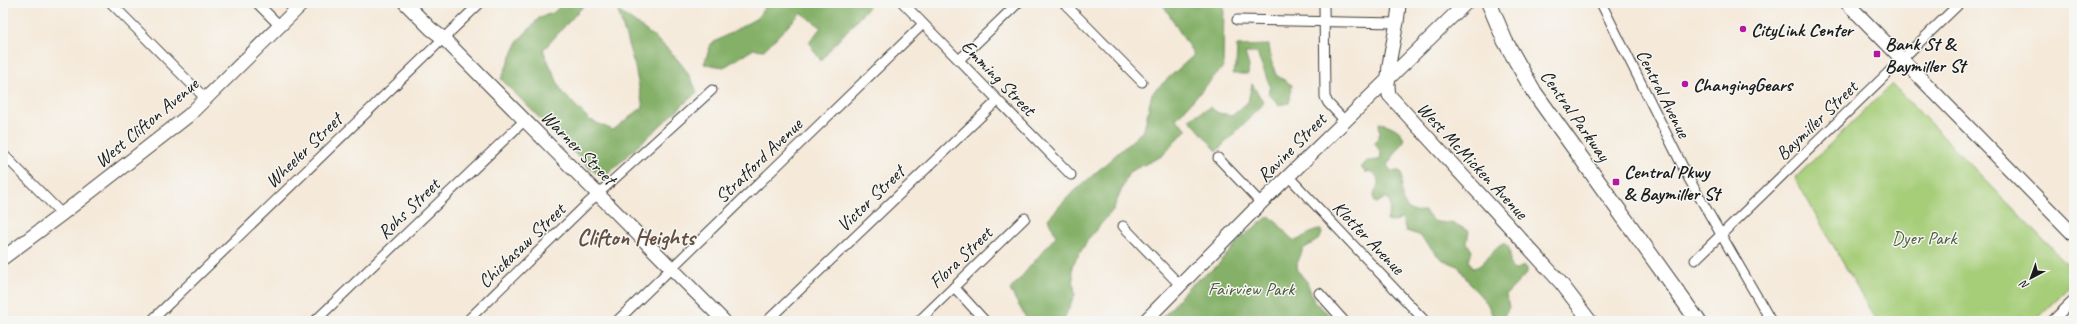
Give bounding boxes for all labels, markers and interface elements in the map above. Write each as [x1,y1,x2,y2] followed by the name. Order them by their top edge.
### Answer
[1751,18,1855,42] place label: CityLink Center
[1738,24,1748,34] marker: CityLink Center
[1885,32,1968,78] place label: Bank St & Baymiller St
[956,35,1042,122] street label: Emming Street
[1631,45,1696,143] street label: Central Avenue
[1872,49,1882,59] marker: Bank St & Baymiller St
[1535,65,1616,167] street label: Central Parkway
[90,71,205,173] street label: West Clifton Avenue
[1693,73,1795,97] place label: ChangingGears
[1771,75,1864,166] street label: Baymiller Street
[1680,79,1690,89] marker: ChangingGears
[1412,97,1534,226] street label: West McMicken Avenue
[536,105,623,192] street label: Warner Street
[260,106,349,193] street label: Wheeler Street
[1252,107,1333,187] street label: Ravine Street
[710,112,809,208] street label: Stratford Avenue
[832,159,912,237] street label: Victor Street
[1624,160,1722,206] place label: Central Pkwy & Baymiller St
[372,172,446,244] street label: Rohs Street
[1611,177,1621,187] marker: Central Pkwy & Baymiller St
[1327,196,1411,281] street label: Klotter Avenue
[473,197,572,293] street label: Chickasaw Street
[924,220,999,294] street label: Flora Street
[577,223,698,252] district label: Clifton Heights
[1892,226,1958,250] park label: Dyer Park
[2011,258,2051,298] north arrow
[1208,277,1295,301] park label: Fairview Park
[2016,277,2032,293] text: N

